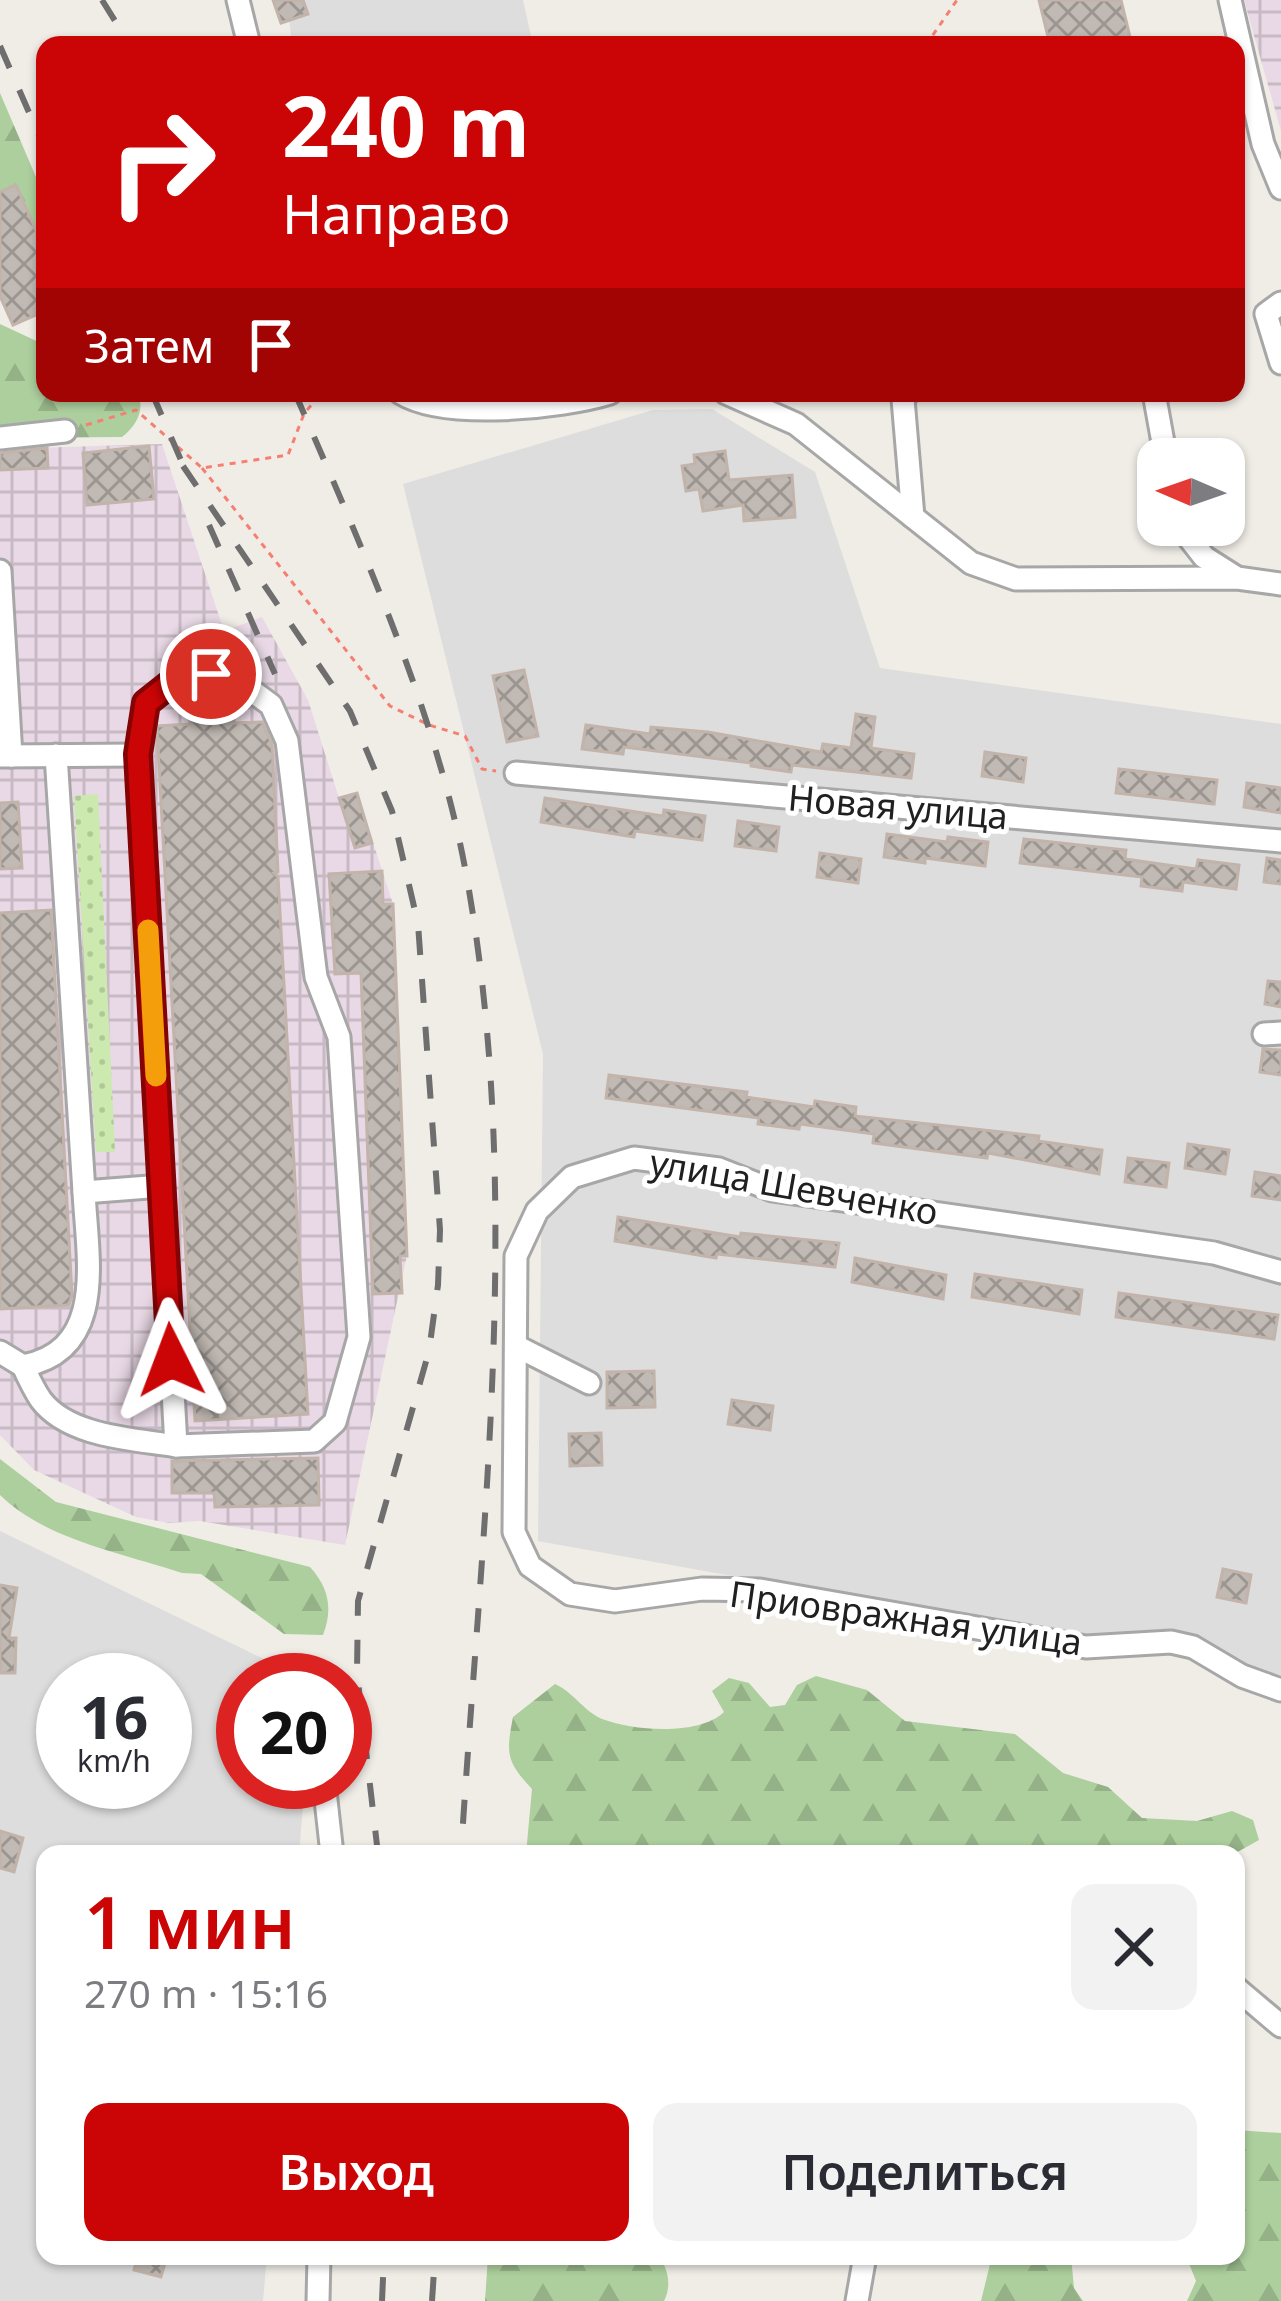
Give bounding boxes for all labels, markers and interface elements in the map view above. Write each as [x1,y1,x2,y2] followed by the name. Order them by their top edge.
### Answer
[282,67,530,182] text: 240 m
[84,84,240,240] icon: right
[282,176,510,250] text: Направо
[238,312,304,378] icon: arrive
[84,315,214,376] text: Затем
[1137,438,1245,546] north arrow
[1137,438,1245,546] map controls
[160,623,262,725] pin
[178,641,244,707] icon: arrive
[786,772,1010,841] street label: Новая улица
[646,1137,942,1236] street label: улица Шевченко
[108,1297,234,1423] position arrow
[727,1569,1085,1666] street label: Приовражная улица
[216,1653,372,1809] speed limit sign: 20
[80,1675,148,1757] text: 16
[77,1740,151,1781] text: km/h
[84,1872,295,1970] text: 1 мин
[1071,1884,1197,2010] button: close
[84,1966,328,2019] text: 270 m · 15:16
[84,2103,629,2241] button: Выход
[653,2103,1197,2241] button: Поделиться

